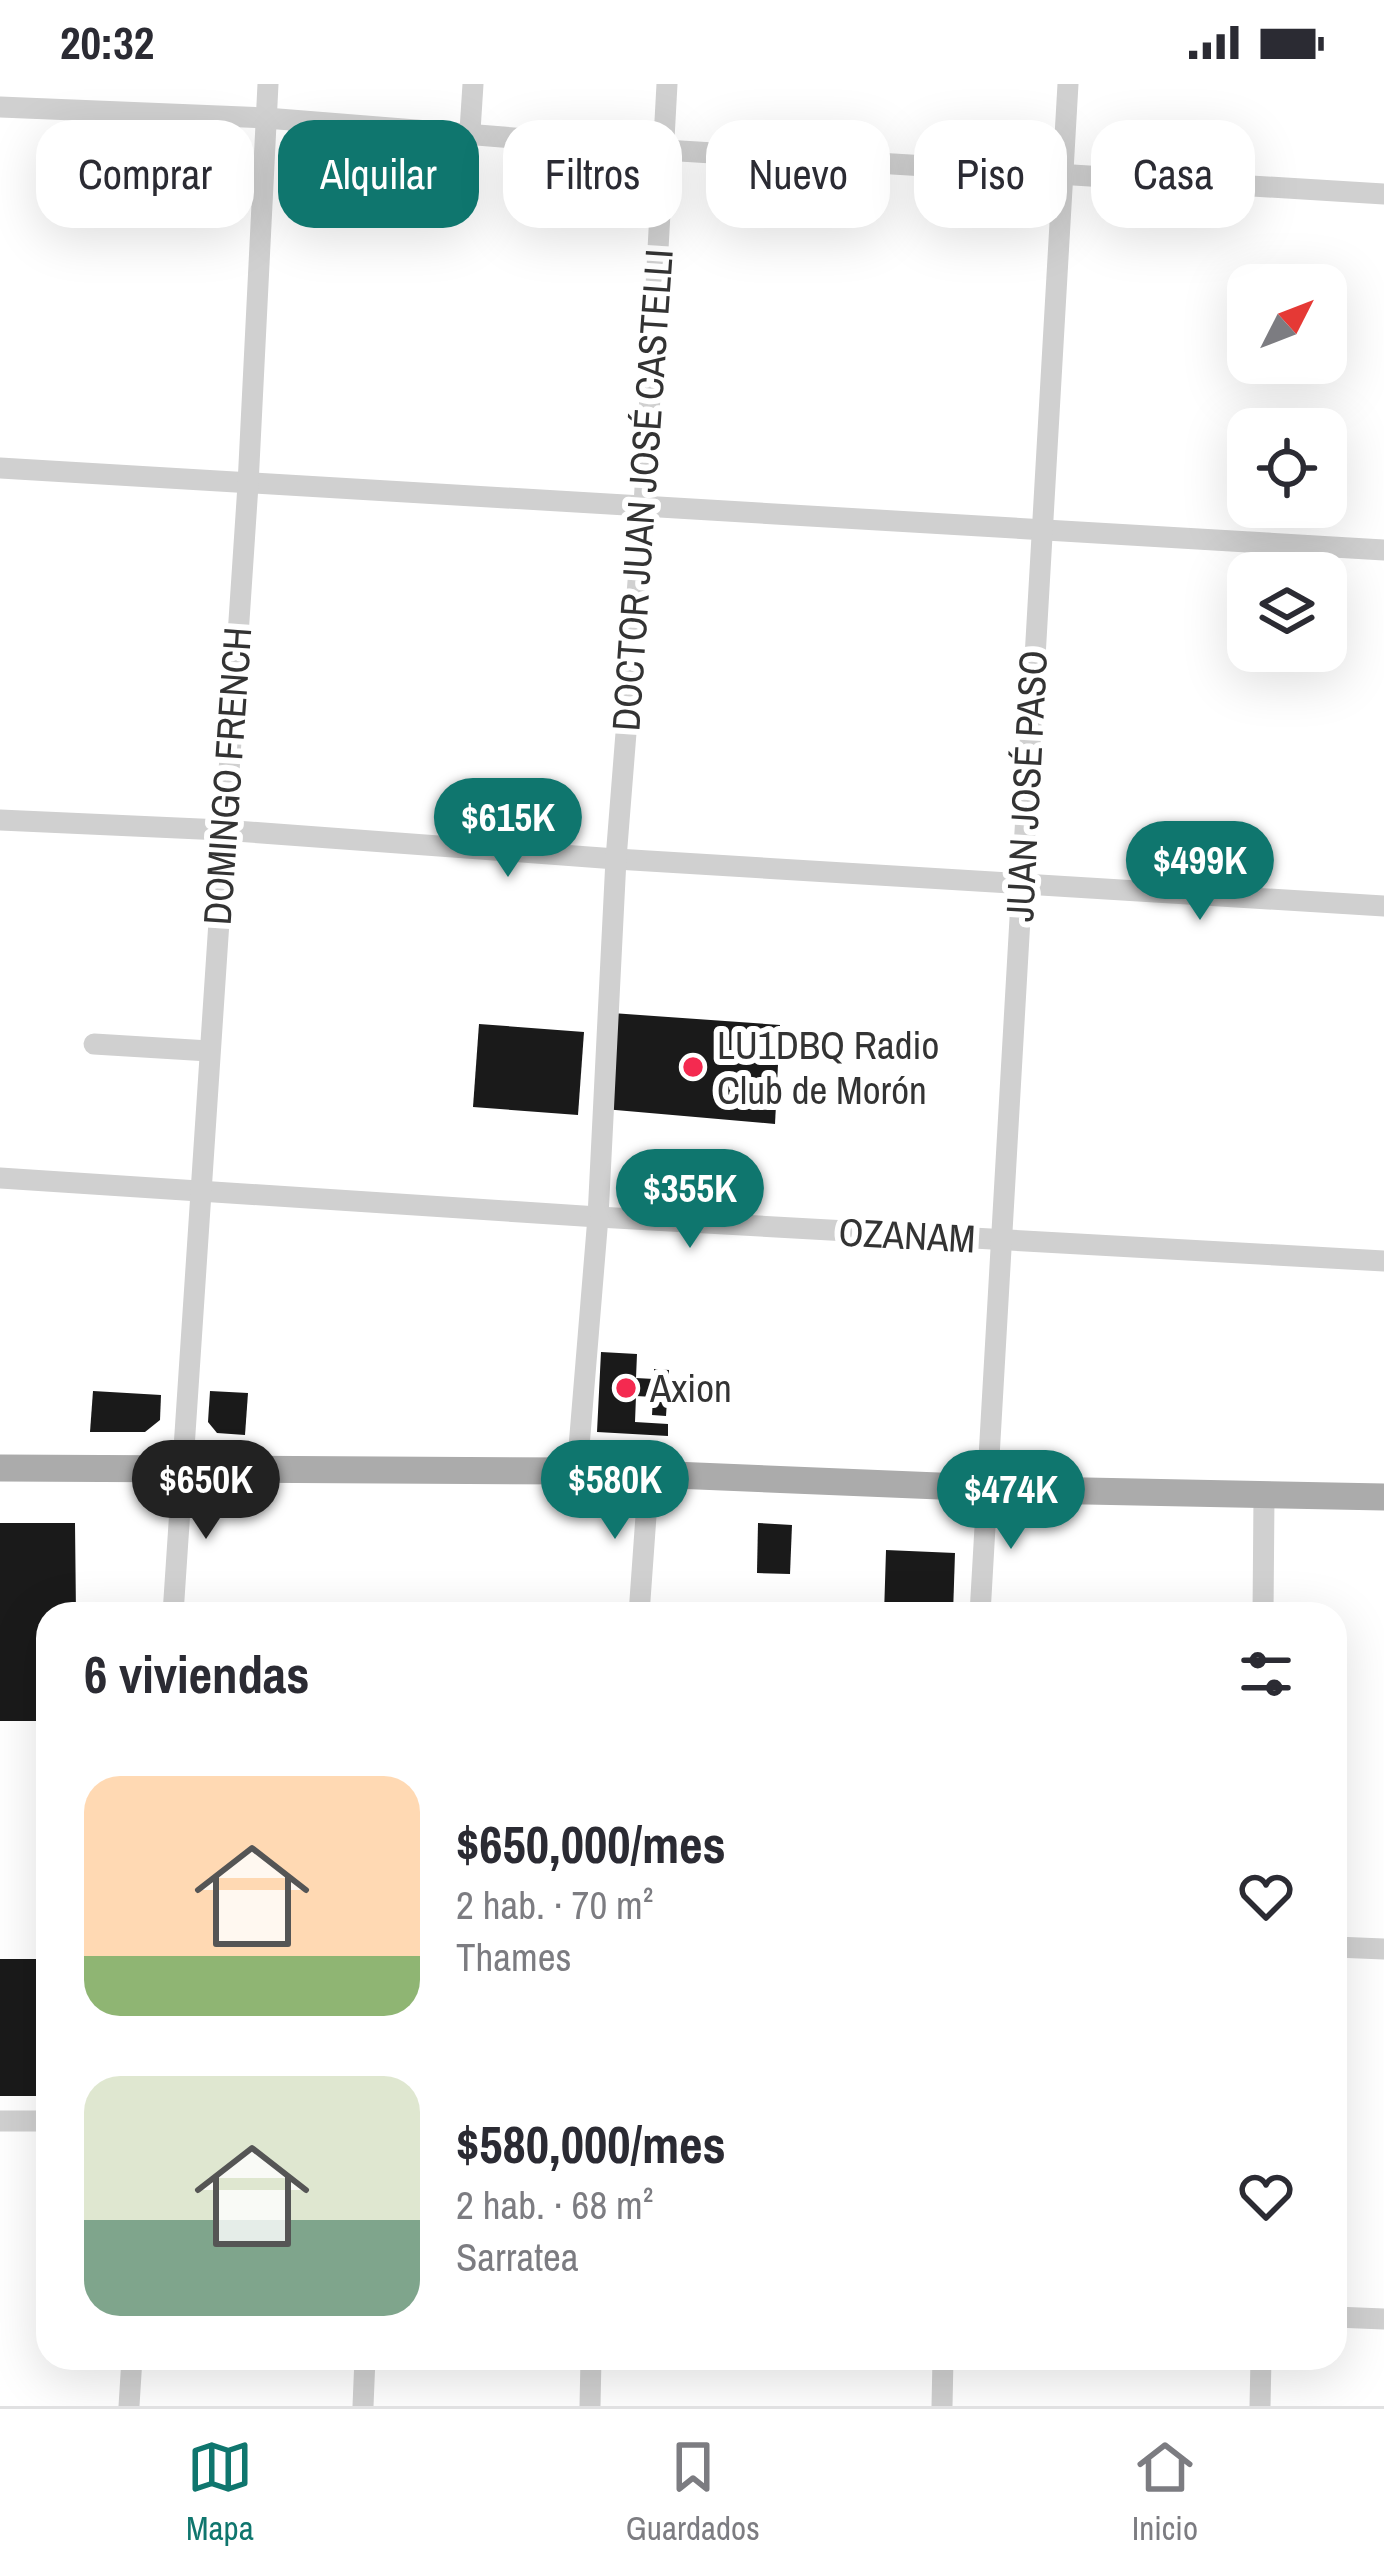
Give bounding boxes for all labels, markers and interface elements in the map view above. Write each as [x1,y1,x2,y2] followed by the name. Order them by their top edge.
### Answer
[60,12,154,73] text: 20:32
[36,120,254,228] chip: Comprar
[278,120,479,228] chip: Alquilar
[503,120,682,228] chip: Filtros
[706,120,890,228] chip: Nuevo
[914,120,1067,228] chip: Piso
[1091,120,1255,228] chip: Casa
[599,247,685,733] street label: DOCTOR JUAN JOSÉ CASTELLI
[1227,264,1347,384] north arrow
[1227,264,1347,672] map controls
[1227,408,1347,528] button: locate
[1227,552,1347,672] button: layers
[191,625,263,927] street label: DOMINGO FRENCH
[993,649,1059,923] street label: JUAN JOSÉ PASO
[424,778,592,880] pin: $615K
[461,791,555,843] text: $615K
[1116,821,1284,923] pin: $499K
[1153,834,1247,886] text: $499K
[717,1019,939,1116] place label: LU1DBQ Radio Club de Morón
[680,1054,706,1080] marker: LU1DBQ Radio Club de Morón
[606,1149,774,1251] pin: $355K
[643,1162,737,1214] text: $355K
[837,1205,977,1265] street label: OZANAM
[649,1362,732,1414] place label: Axion
[613,1375,639,1401] marker: Axion
[122,1440,290,1542] pin: $650K
[531,1440,699,1542] pin: $580K
[927,1450,1095,1552] pin: $474K
[159,1453,253,1505] text: $650K
[568,1453,662,1505] text: $580K
[964,1463,1058,1515] text: $474K
[84,1640,310,1709] text: 6 viviendas
[1233,1641,1299,1707] icon: filters
[456,1810,726,1879] text: $650,000/mes
[180,1824,324,1968] icon: home
[1233,1863,1299,1929] icon: heart
[456,1879,653,1931] text: 2 hab. · 70 m²
[456,1931,572,1983] text: Thames
[456,2110,726,2179] text: $580,000/mes
[180,2124,324,2268] icon: home
[1233,2163,1299,2229] icon: heart
[456,2179,653,2231] text: 2 hab. · 68 m²
[456,2231,579,2283] text: Sarratea
[186,2434,254,2550] tab: Mapa
[626,2434,760,2550] tab: Guardados
[1132,2434,1198,2550] tab: Inicio

